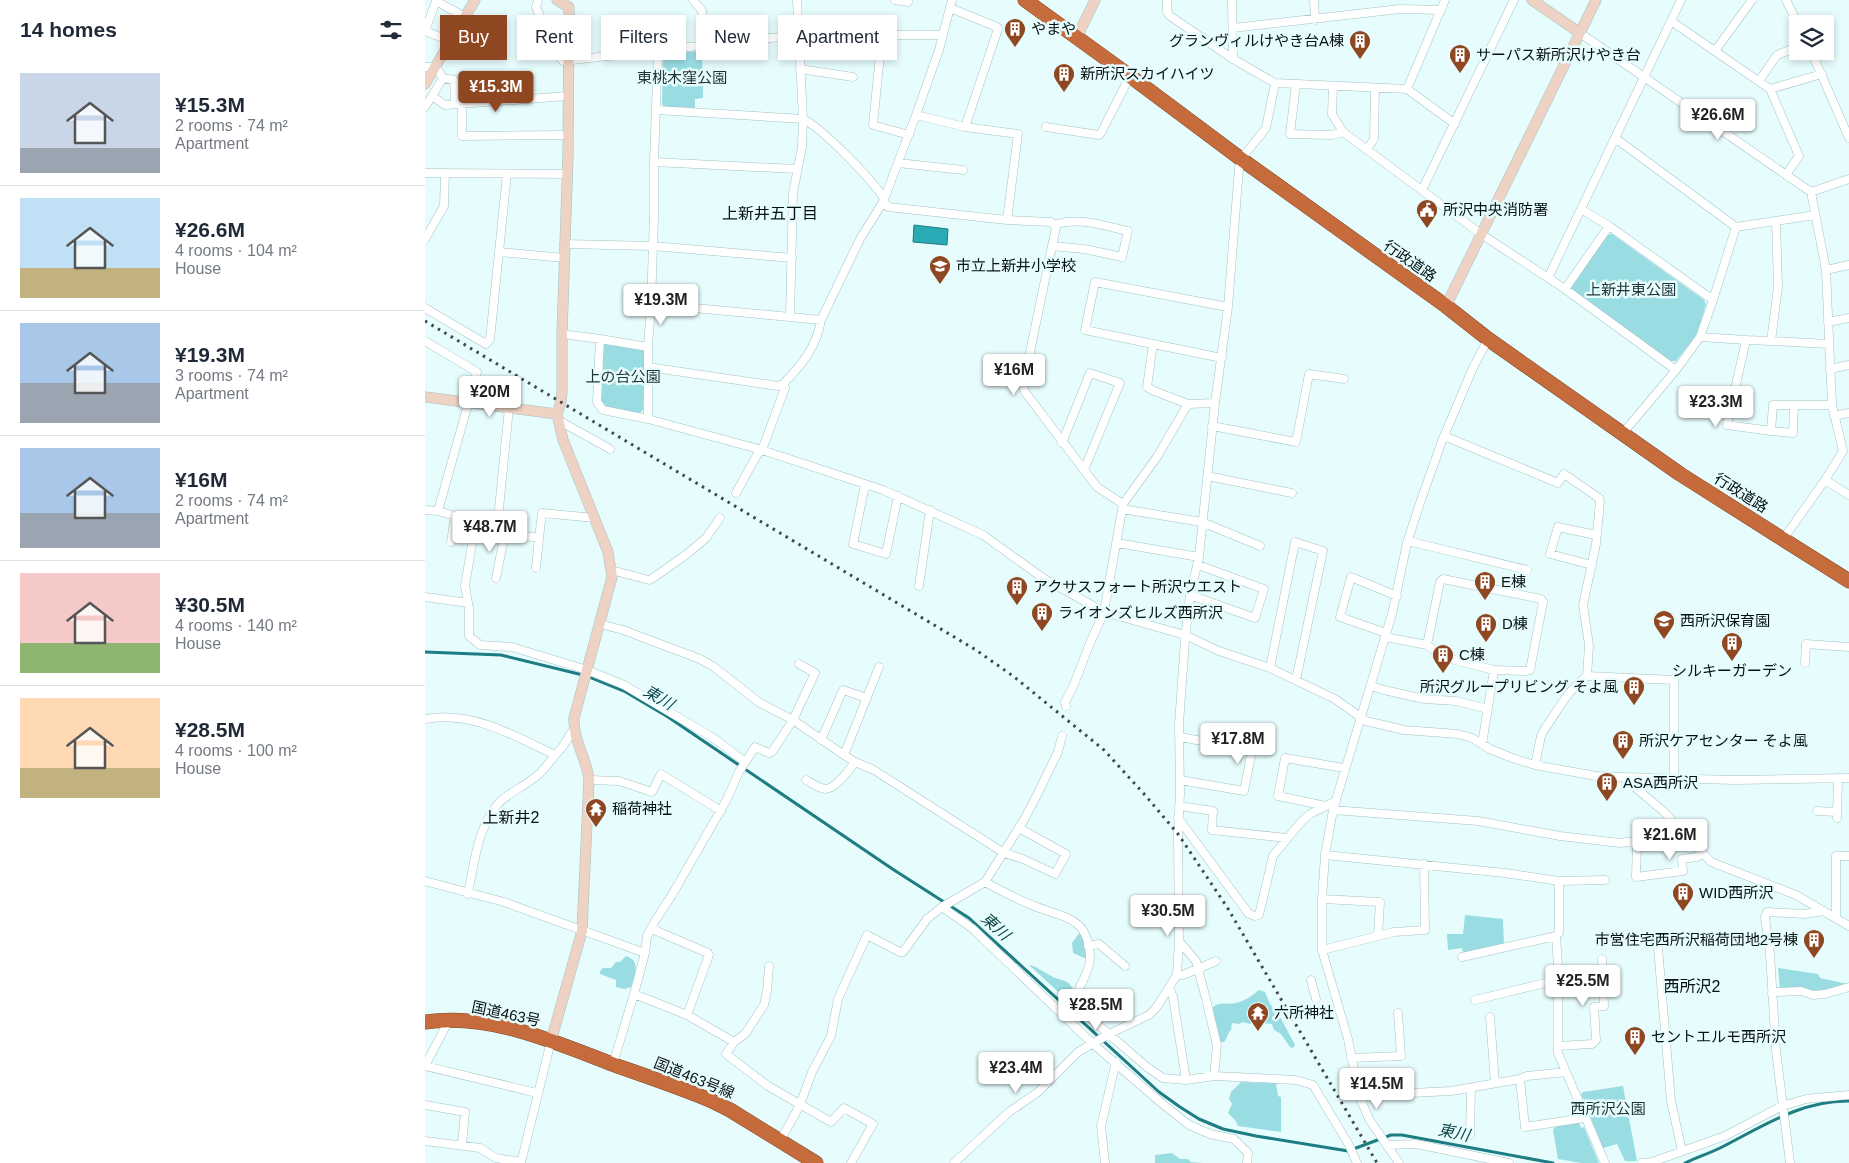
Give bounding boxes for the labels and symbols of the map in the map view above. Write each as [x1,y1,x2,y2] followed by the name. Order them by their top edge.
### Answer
[1003,17,1027,48] building icon: やまや
[1031,20,1076,37] place label: やまや
[1348,29,1372,60] building icon: グランヴィルけやき台A棟
[1169,32,1344,49] place label: グランヴィルけやき台A棟
[1448,43,1472,74] building icon: サーパス新所沢けやき台
[1476,46,1641,63] place label: サーパス新所沢けやき台
[1052,62,1076,93] building icon: 新所沢スカイハイツ
[1080,65,1214,82] place label: 新所沢スカイハイツ
[637,69,727,86] park label: 東桃木窪公園
[455,70,537,113] pin: ¥15.3M
[1677,98,1759,141] pin: ¥26.6M
[1415,198,1439,229] public building icon: 所沢中央消防署
[1443,201,1548,218] place label: 所沢中央消防署
[722,205,818,222] district label: 上新井五丁目
[1381,236,1440,285] street label: 行政道路
[928,254,952,285] school or university icon: 市立上新井小学校
[956,257,1076,274] place label: 市立上新井小学校
[1586,281,1676,298] park label: 上新井東公園
[620,284,702,326] pin: ¥19.3M
[984,354,1044,396] pin: ¥16M
[585,368,661,385] park label: 上の台公園
[460,376,520,418] pin: ¥20M
[1675,386,1757,428] pin: ¥23.3M
[1711,469,1771,516] street label: 行政道路
[449,510,531,553] pin: ¥48.7M
[1473,570,1497,601] building icon: E棟
[1501,573,1526,590] place label: E棟
[1005,575,1029,606] building icon: アクサスフォート所沢ウエスト
[1033,578,1242,595] place label: アクサスフォート所沢ウエスト
[1030,601,1054,632] building icon: ライオンズヒルズ西所沢
[1058,604,1223,621] place label: ライオンズヒルズ西所沢
[1652,609,1676,640] school or university icon: 西所沢保育園
[1474,612,1498,643] building icon: D棟
[1680,612,1770,629] place label: 西所沢保育園
[1502,615,1528,632] place label: D棟
[1720,631,1744,662] building icon: シルキーガーデン
[1431,643,1455,674] building icon: C棟
[1459,646,1485,663] place label: C棟
[1672,662,1792,679] place label: シルキーガーデン
[1622,675,1646,706] building icon: 所沢グループリビング そよ風
[1420,678,1618,695] place label: 所沢グループリビング そよ風
[641,682,679,714] water label: 東川
[1197,722,1279,765] pin: ¥17.8M
[1611,729,1635,760] building icon: 所沢ケアセンター そよ風
[1639,732,1808,749] place label: 所沢ケアセンター そよ風
[1595,771,1619,802] building icon: ASA西所沢
[1623,774,1698,791] place label: ASA西所沢
[584,797,608,828] temple icon: 稲荷神社
[612,800,672,817] place label: 稲荷神社
[483,809,540,826] district label: 上新井2
[1629,818,1711,861] pin: ¥21.6M
[1671,881,1695,912] building icon: WID西所沢
[1699,884,1773,901] place label: WID西所沢
[1127,894,1209,937] pin: ¥30.5M
[978,909,1015,945] water label: 東川
[1802,928,1826,959] building icon: 市営住宅西所沢稲荷団地2号棟
[1595,931,1798,948] place label: 市営住宅西所沢稲荷団地2号棟
[1542,964,1624,1007] pin: ¥25.5M
[1664,978,1721,995] district label: 西所沢2
[1055,988,1137,1031] pin: ¥28.5M
[470,998,542,1029] street label: 国道463号
[1246,1001,1270,1032] temple icon: 六所神社
[1274,1004,1334,1021] place label: 六所神社
[1623,1025,1647,1056] building icon: セントエルモ西所沢
[1651,1028,1786,1045] place label: セントエルモ西所沢
[975,1052,1057,1094] pin: ¥23.4M
[652,1054,737,1101] street label: 国道463号線
[1336,1068,1418,1110] pin: ¥14.5M
[1570,1100,1646,1117] park label: 西所沢公園
[1437,1121,1473,1144] water label: 東川

